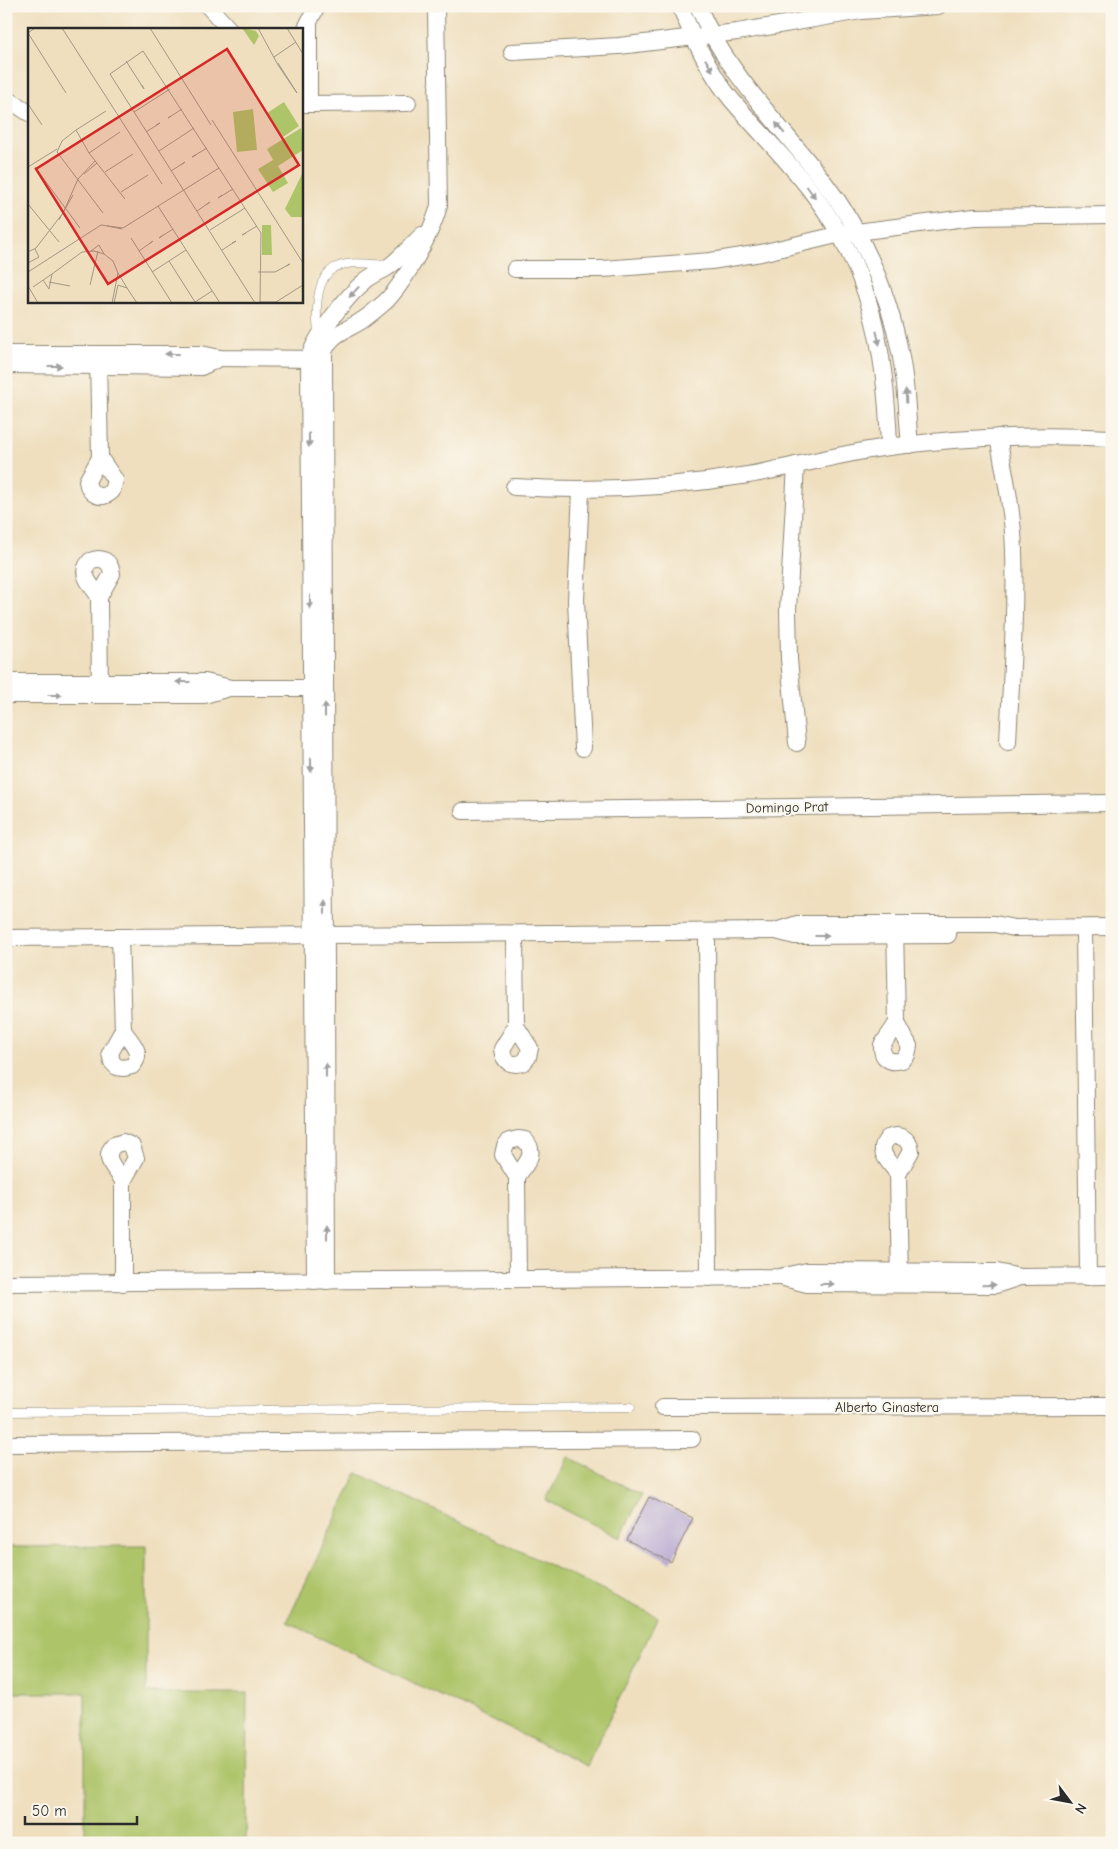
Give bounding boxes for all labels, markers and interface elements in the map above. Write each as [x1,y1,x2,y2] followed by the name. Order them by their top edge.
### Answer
[28,28,302,302] inset map
[705,59,714,72] one-way arrow
[774,121,785,134] one-way arrow
[806,185,816,199] one-way arrow
[348,286,360,298] one-way arrow
[874,330,882,345] one-way arrow
[164,349,180,357] one-way arrow
[47,362,63,370] one-way arrow
[901,388,909,404] one-way arrow
[305,432,313,448] one-way arrow
[306,595,314,611] one-way arrow
[174,678,190,686] one-way arrow
[47,691,63,699] one-way arrow
[321,701,329,717] one-way arrow
[307,757,315,773] one-way arrow
[746,798,829,817] street label: Domingo Prat
[321,899,329,915] one-way arrow
[815,932,831,940] one-way arrow
[322,1061,330,1077] one-way arrow
[323,1224,331,1240] one-way arrow
[819,1280,835,1288] one-way arrow
[982,1281,998,1289] one-way arrow
[835,1399,939,1416] street label: Alberto Ginastera
[1046,1776,1096,1826] north arrow
[25,1794,138,1826] scale bar
[1071,1800,1090,1817] text: N
[32,1802,67,1820] text: 50 m

